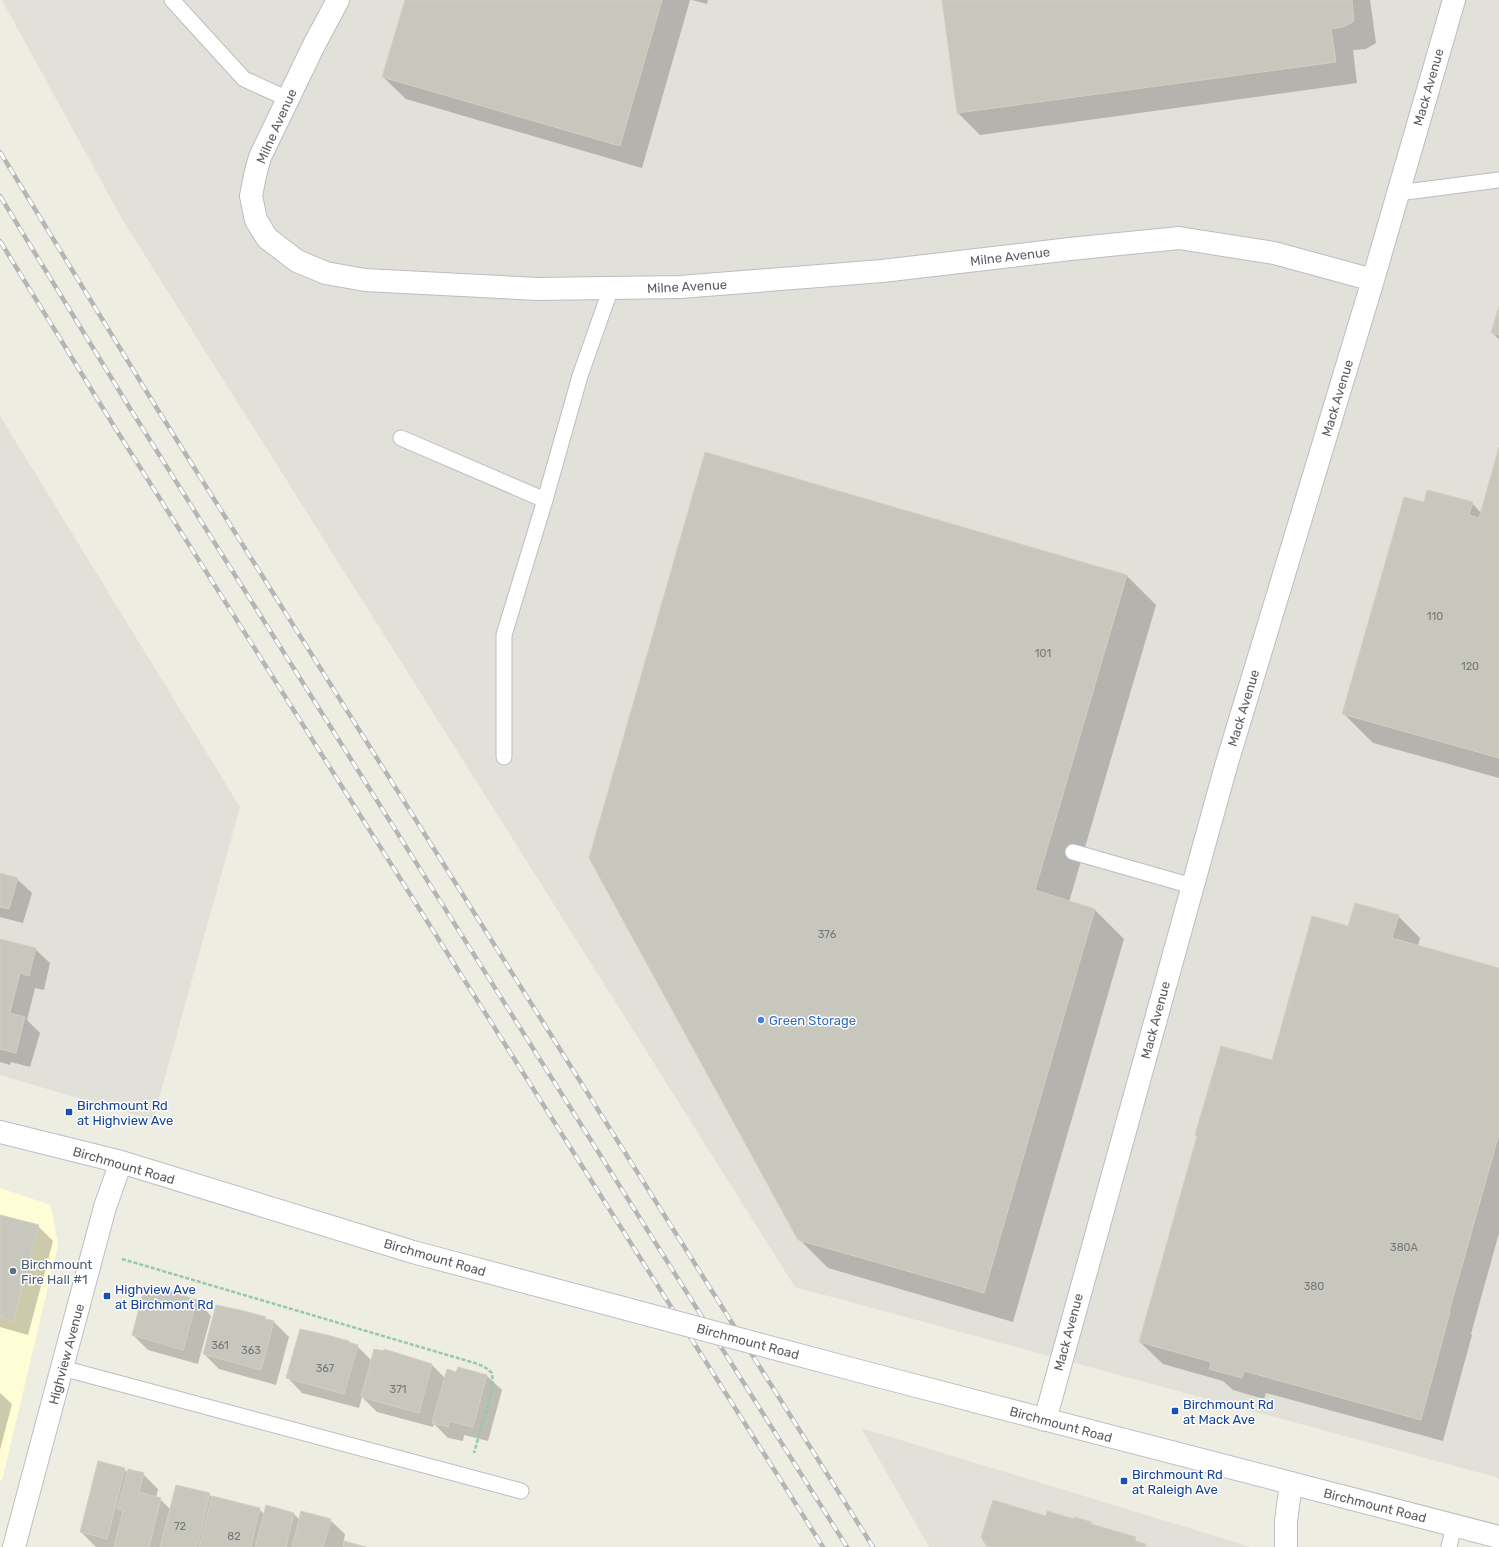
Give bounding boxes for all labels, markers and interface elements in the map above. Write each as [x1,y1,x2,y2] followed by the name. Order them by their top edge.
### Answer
[1410,47,1447,127] street label: Mack Avenue
[253,87,300,166] street label: Milne Avenue
[969,244,1051,269] street label: Milne Avenue
[647,277,727,296] street label: Milne Avenue
[1319,358,1356,438] street label: Mack Avenue
[1427,610,1443,623] house number: 110
[1035,647,1051,660] house number: 101
[1461,660,1479,673] house number: 120
[1225,668,1262,748] street label: Mack Avenue
[818,928,837,941] house number: 376
[1138,980,1173,1061] street label: Mack Avenue
[769,1013,856,1029] place label: Green Storage
[756,1015,766,1025] marker: Green Storage
[77,1098,173,1129] place label: Birchmount Rd at Highview Ave
[64,1107,74,1117] marker: Birchmount Rd at Highview Ave
[71,1144,177,1187] street label: Birchmount Road
[382,1236,488,1279] street label: Birchmount Road
[1390,1241,1419,1254] house number: 380A
[21,1257,92,1287] place label: Birchmount Fire Hall #1
[8,1266,18,1276] marker: Birchmount Fire Hall #1
[1304,1280,1324,1293] house number: 380
[115,1282,213,1312] place label: Highview Ave at Birchmont Rd
[102,1291,112,1301] marker: Highview Ave at Birchmont Rd
[1051,1292,1086,1373] street label: Mack Avenue
[46,1302,88,1406] street label: Highview Avenue
[695,1321,801,1362] street label: Birchmount Road
[211,1339,229,1352] house number: 361
[241,1344,261,1357] house number: 363
[316,1362,335,1375] house number: 367
[390,1383,406,1396] house number: 371
[1183,1397,1274,1427] place label: Birchmount Rd at Mack Ave
[1008,1404,1114,1445] street label: Birchmount Road
[1170,1406,1180,1416] marker: Birchmount Rd at Mack Ave
[1132,1467,1223,1498] place label: Birchmount Rd at Raleigh Ave
[1119,1476,1129,1486] marker: Birchmount Rd at Raleigh Ave
[1322,1485,1428,1526] street label: Birchmount Road
[174,1520,186,1533] house number: 72
[227,1530,241,1543] house number: 82

